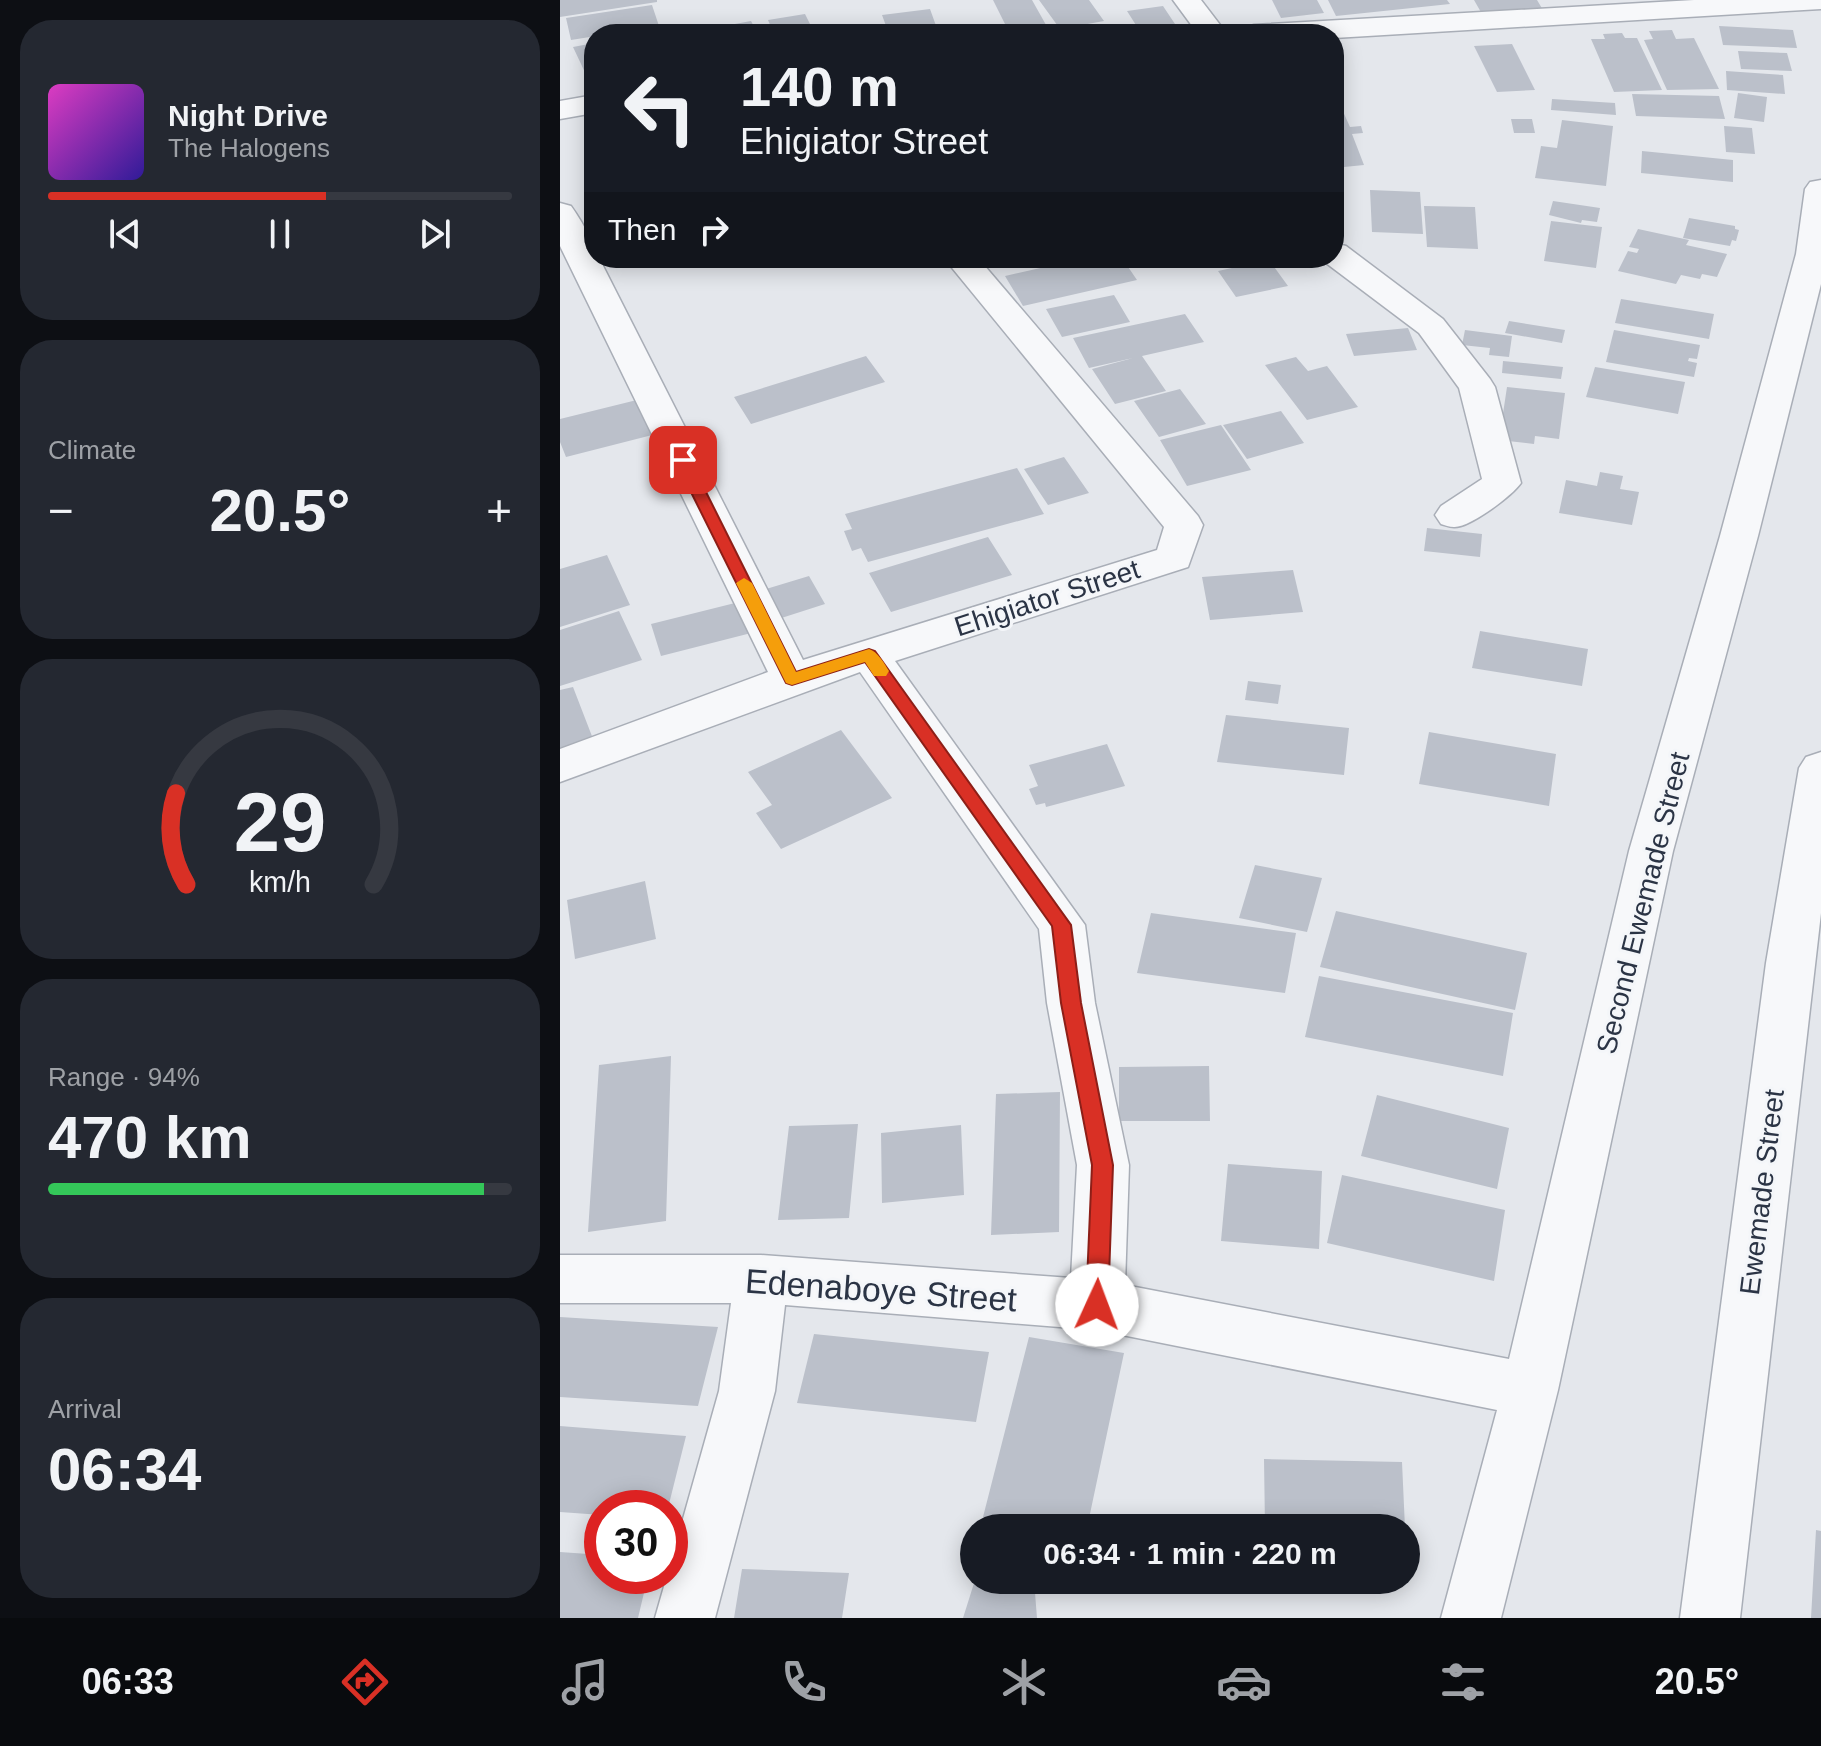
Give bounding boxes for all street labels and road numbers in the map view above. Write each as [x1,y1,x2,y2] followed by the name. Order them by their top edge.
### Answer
[950,553,1144,643] street label: Ehigiator Street
[1590,749,1696,1057] street label: Second Ewemade Street
[1734,1087,1790,1297] street label: Ewemade Street
[744,1262,1019,1318] street label: Edenaboye Street

